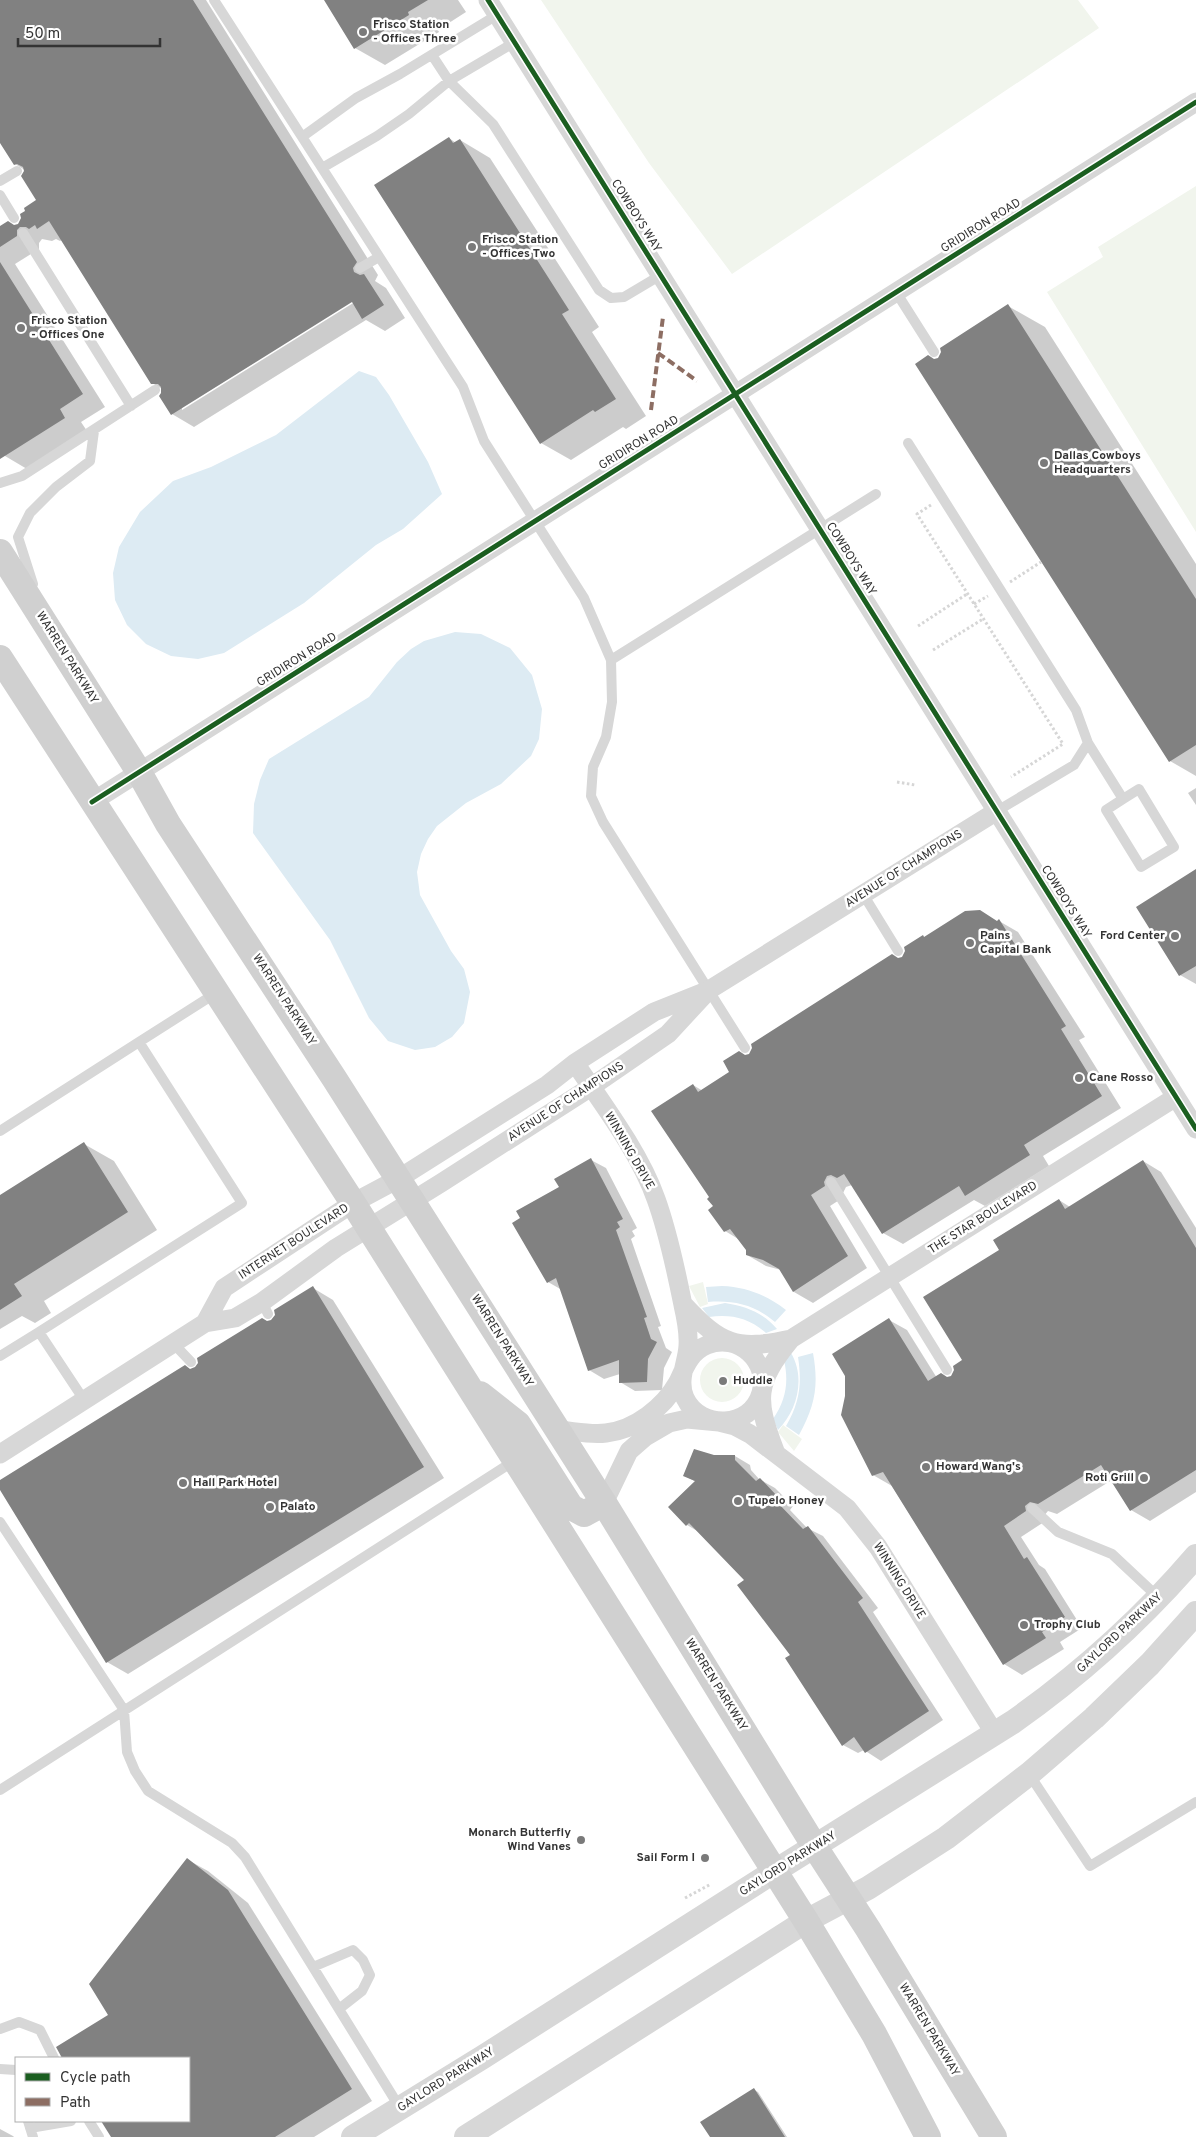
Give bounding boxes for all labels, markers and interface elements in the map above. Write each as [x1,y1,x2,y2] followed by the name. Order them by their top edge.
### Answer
[18,15,160,47] scale bar
[373,17,457,47] place label: Frisco Station - Offices Three
[25,25,60,44] text: 50 m
[357,26,369,38] marker: Frisco Station - Offices Three
[607,176,665,256] street label: COWBOYS WAY
[938,195,1024,257] street label: GRIDIRON ROAD
[482,232,558,262] place label: Frisco Station - Offices Two
[466,241,478,253] marker: Frisco Station - Offices Two
[31,313,107,343] place label: Frisco Station - Offices One
[15,322,27,334] marker: Frisco Station - Offices One
[596,412,682,474] street label: GRIDIRON ROAD
[1054,448,1141,478] place label: Dallas Cowboys Headquarters
[1038,457,1050,469] marker: Dallas Cowboys Headquarters
[822,519,880,599] street label: COWBOYS WAY
[32,609,102,708] street label: WARREN PARKWAY
[254,629,340,691] street label: GRIDIRON ROAD
[842,826,966,912] street label: AVENUE OF CHAMPIONS
[1037,862,1095,942] street label: COWBOYS WAY
[980,928,1052,958] place label: Pains Capital Bank
[1100,928,1165,944] place label: Ford Center
[1169,930,1181,942] marker: Ford Center
[964,937,976,949] marker: Pains Capital Bank
[248,951,320,1049] street label: WARREN PARKWAY
[505,1058,627,1146] street label: AVENUE OF CHAMPIONS
[1089,1070,1154,1086] place label: Cane Rosso
[1073,1072,1085,1084] marker: Cane Rosso
[600,1109,658,1193] street label: WINNING DRIVE
[925,1178,1041,1258] street label: THE STAR BOULEVARD
[236,1200,352,1284] street label: INTERNET BOULEVARD
[467,1292,537,1391] street label: WARREN PARKWAY
[733,1373,773,1389] place label: Huddle
[717,1375,729,1387] marker: Huddle
[936,1459,1021,1475] place label: Howard Wang's
[920,1461,932,1473] marker: Howard Wang's
[1085,1470,1134,1486] place label: Roti Grill
[1138,1472,1150,1484] marker: Roti Grill
[193,1475,277,1491] place label: Hall Park Hotel
[177,1477,189,1489] marker: Hall Park Hotel
[748,1493,824,1509] place label: Tupelo Honey
[732,1495,744,1507] marker: Tupelo Honey
[280,1499,316,1515] place label: Palato
[264,1501,276,1513] marker: Palato
[869,1540,929,1622] street label: WINNING DRIVE
[1074,1589,1166,1677] street label: GAYLORD PARKWAY
[1034,1617,1101,1633] place label: Trophy Club
[1018,1619,1030,1631] marker: Trophy Club
[681,1636,751,1735] street label: WARREN PARKWAY
[468,1825,571,1855] place label: Monarch Butterfly Wind Vanes
[737,1828,840,1900] street label: GAYLORD PARKWAY
[575,1834,587,1846] marker: Monarch Butterfly Wind Vanes
[636,1850,695,1866] place label: Sail Form I
[699,1852,711,1864] marker: Sail Form I
[895,1980,963,2080] street label: WARREN PARKWAY
[395,2044,498,2116] street label: GAYLORD PARKWAY
[15,2057,190,2122] legend
[60,2069,131,2088] text: Cycle path
[60,2094,91,2113] text: Path

